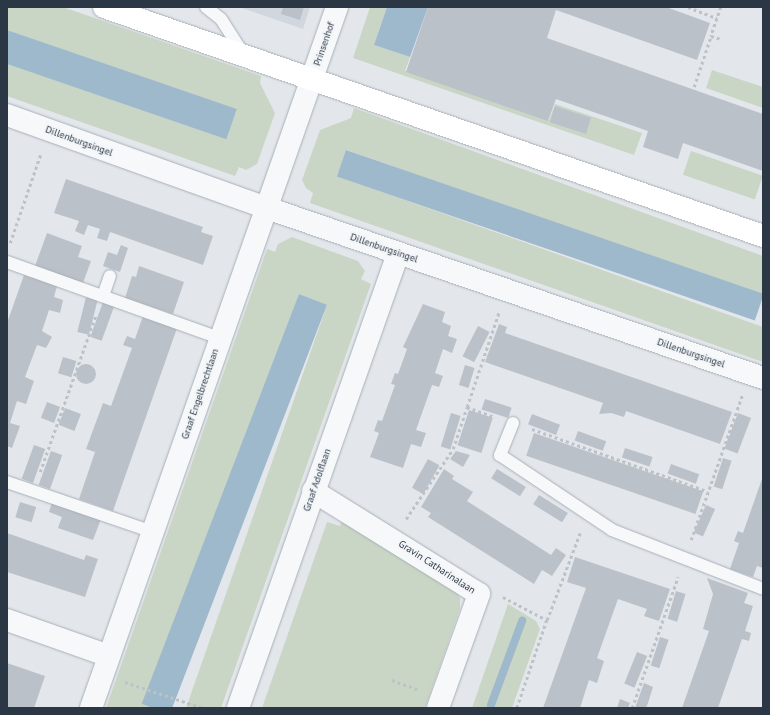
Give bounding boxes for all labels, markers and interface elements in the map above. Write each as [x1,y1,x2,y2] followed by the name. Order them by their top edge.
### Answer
[311,21,337,67] street label: Prinsenhof
[44,123,114,159] street label: Dillenburgsingel
[349,231,419,265] street label: Dillenburgsingel
[656,336,726,370] street label: Dillenburgsingel
[179,347,221,441] street label: Graaf Engelbrechtlaan
[301,447,333,513] street label: Graaf Adolflaan
[396,538,478,596] street label: Gravin Catharinalaan

